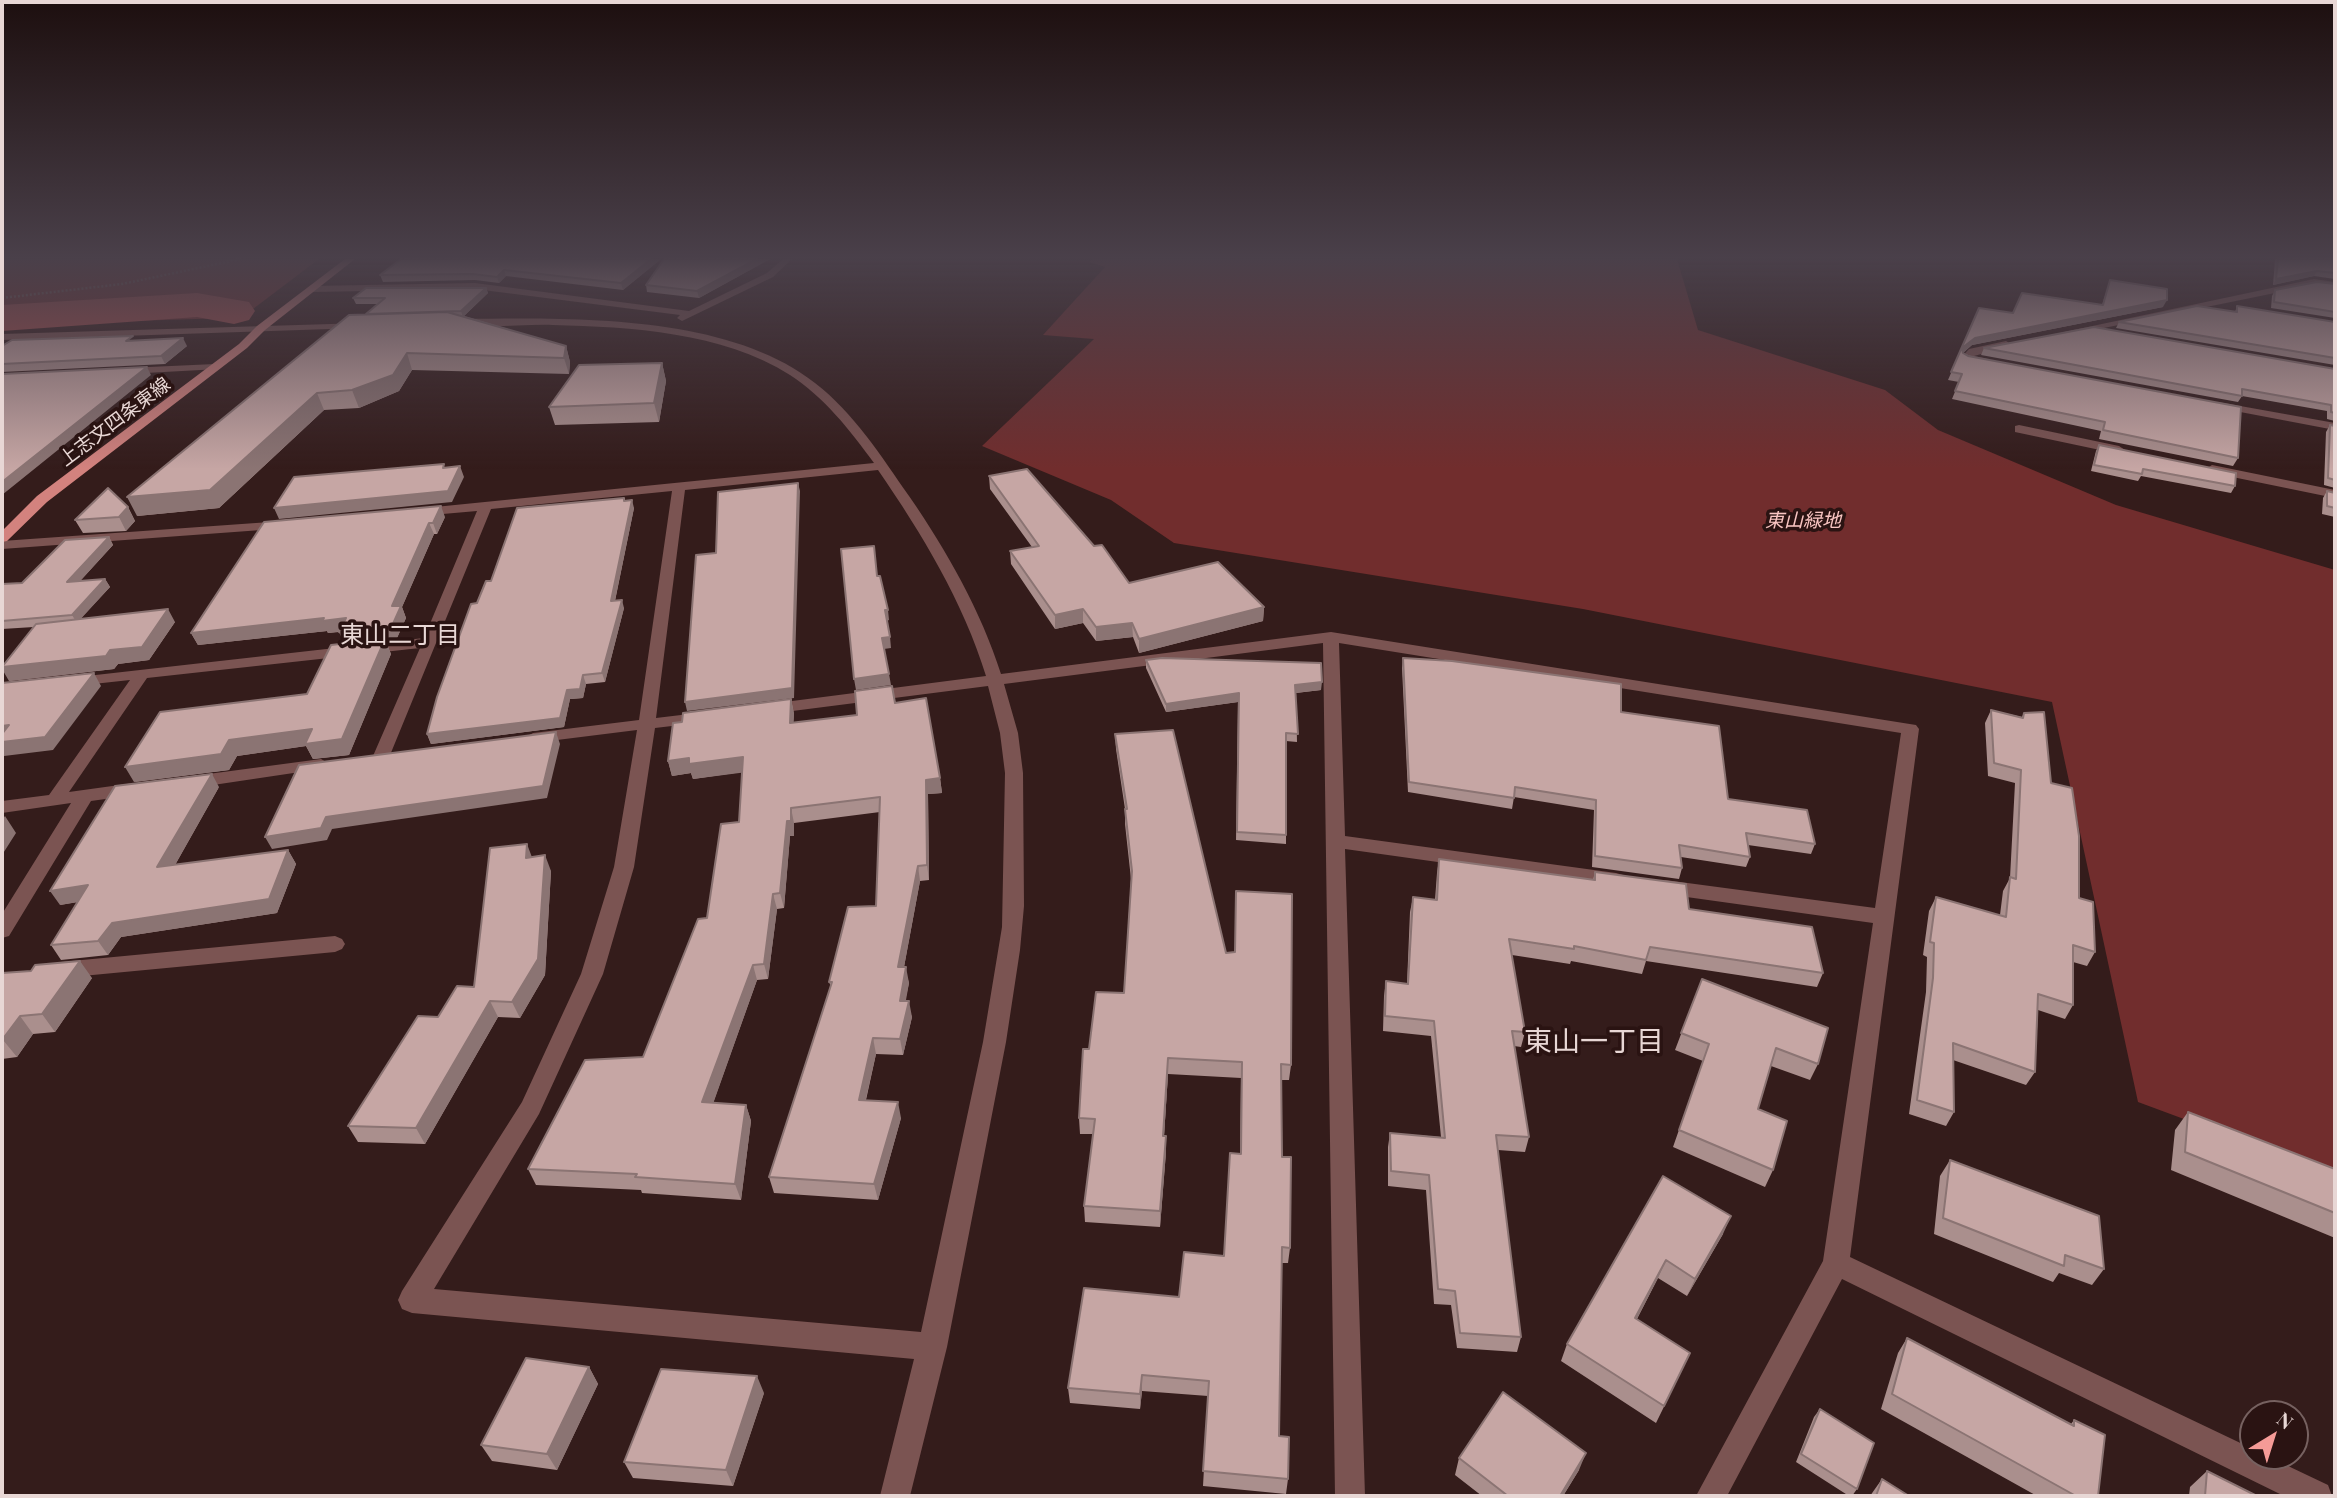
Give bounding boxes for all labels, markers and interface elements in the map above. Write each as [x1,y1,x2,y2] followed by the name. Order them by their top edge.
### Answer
[55,373,175,471] street label: 上志文四条東線
[1765,510,1841,532] park label: 東山緑地
[340,622,460,650] district label: 東山二丁目
[1524,1025,1664,1059] district label: 東山一丁目
[2239,1400,2309,1470] north arrow
[2272,1406,2299,1434] text: N

